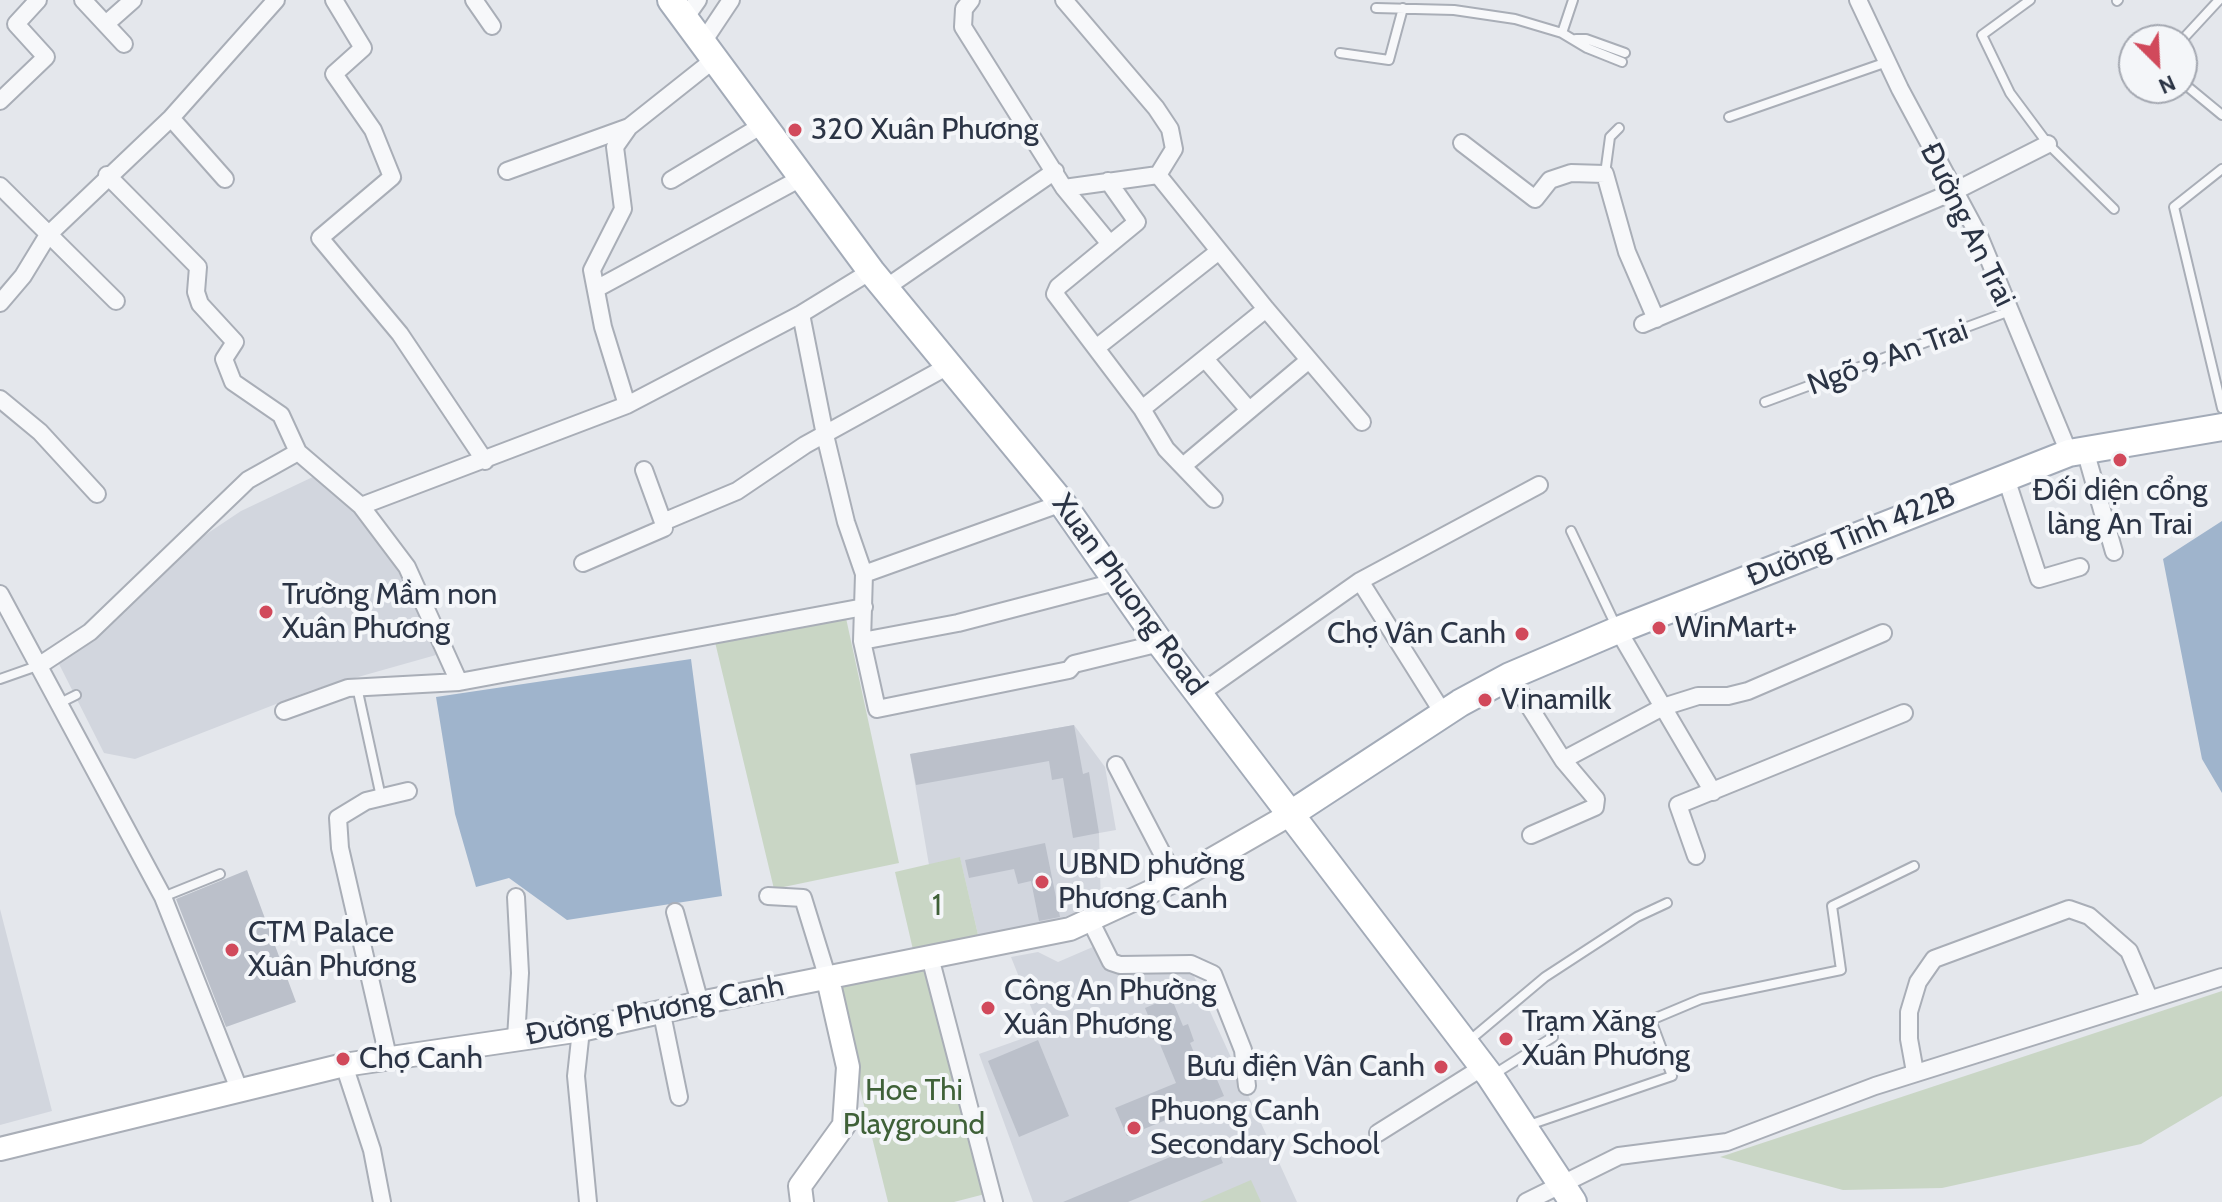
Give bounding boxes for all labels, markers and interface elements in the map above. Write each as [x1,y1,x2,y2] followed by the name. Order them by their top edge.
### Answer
[2118,24,2198,104] north arrow
[2155,69,2180,100] text: N
[811,112,1039,148] place label: 320 Xuân Phương
[786,121,804,139] marker: 320 Xuân Phương
[1912,137,2022,313] street label: Đường An Trai
[1803,312,1973,404] street label: Ngõ 9 An Trai
[2111,451,2129,469] marker: Đối diện cổng làng An Trai
[2033,473,2207,544] place label: Đối diện cổng làng An Trai
[1742,479,1960,595] street label: Đường Tỉnh 422B
[1044,487,1214,703] street label: Xuan Phuong Road
[282,577,497,648] place label: Trường Mầm non Xuân Phương
[257,603,275,621] marker: Trường Mầm non Xuân Phương
[1675,610,1797,646] place label: WinMart+
[1327,616,1506,652] place label: Chợ Vân Canh
[1650,619,1668,637] marker: WinMart+
[1513,625,1531,643] marker: Chợ Vân Canh
[1501,682,1611,718] place label: Vinamilk
[1476,691,1494,709] marker: Vinamilk
[1058,847,1244,918] place label: UBND phường Phương Canh
[1033,873,1051,891] marker: UBND phường Phương Canh
[932,888,942,924] park label: 1
[248,915,416,986] place label: CTM Palace Xuân Phương
[223,941,241,959] marker: CTM Palace Xuân Phương
[523,968,787,1054] street label: Đường Phương Canh
[1004,973,1216,1044] place label: Công An Phường Xuân Phương
[979,999,997,1017] marker: Công An Phường Xuân Phương
[1522,1004,1690,1074] place label: Trạm Xăng Xuân Phương
[1497,1030,1515,1048] marker: Trạm Xăng Xuân Phương
[359,1041,483,1077] place label: Chợ Canh
[1186,1049,1425,1085] place label: Bưu điện Vân Canh
[334,1050,352,1068] marker: Chợ Canh
[1432,1058,1450,1076] marker: Bưu điện Vân Canh
[843,1073,985,1144] park label: Hoe Thi Playground
[1150,1093,1379,1164] place label: Phuong Canh Secondary School
[1125,1119,1143,1137] marker: Phuong Canh Secondary School

